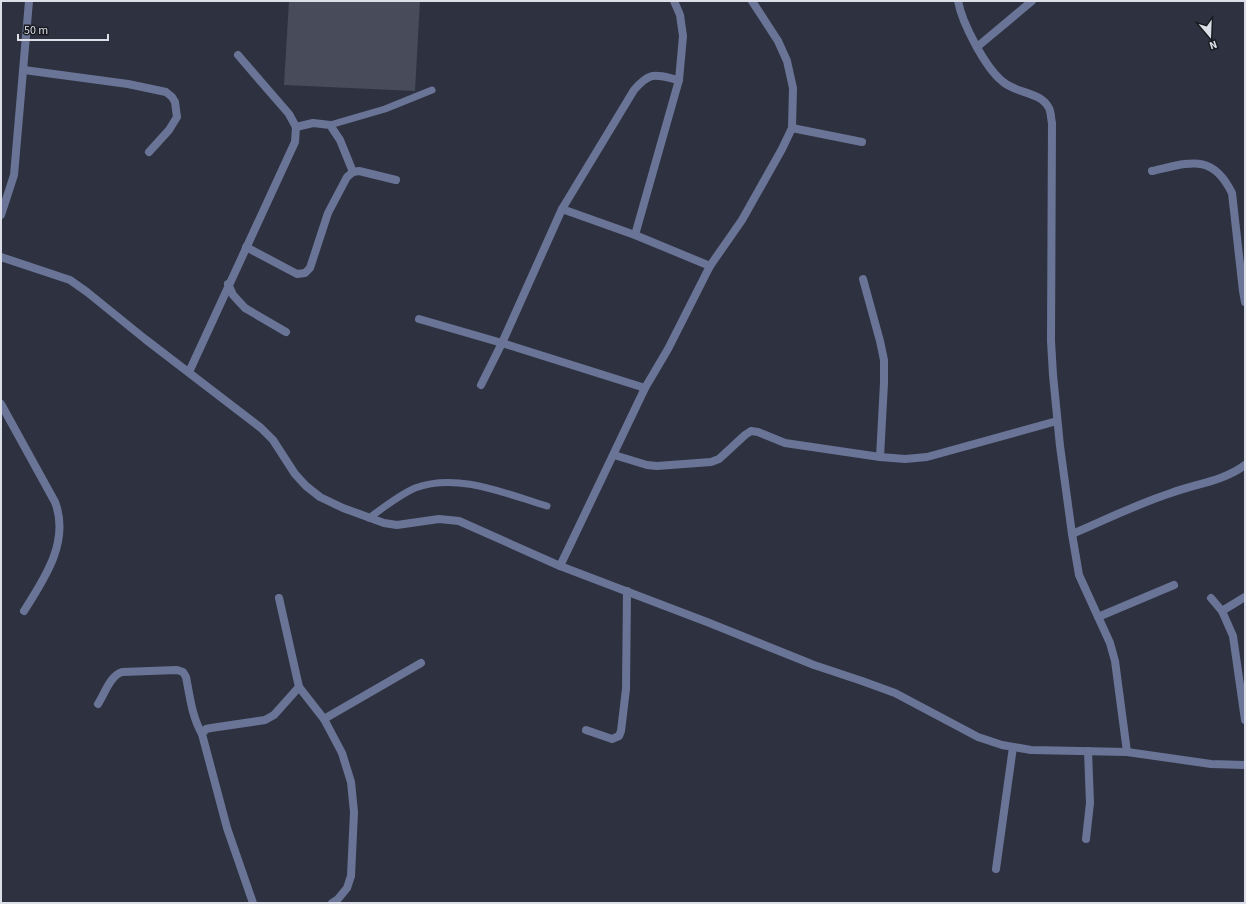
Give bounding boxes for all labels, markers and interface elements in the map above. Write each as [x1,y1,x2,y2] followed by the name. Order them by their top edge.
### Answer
[18,16,108,42] scale bar
[1190,16,1230,56] north arrow
[24,22,48,39] text: 50 m
[1207,37,1219,53] text: N

